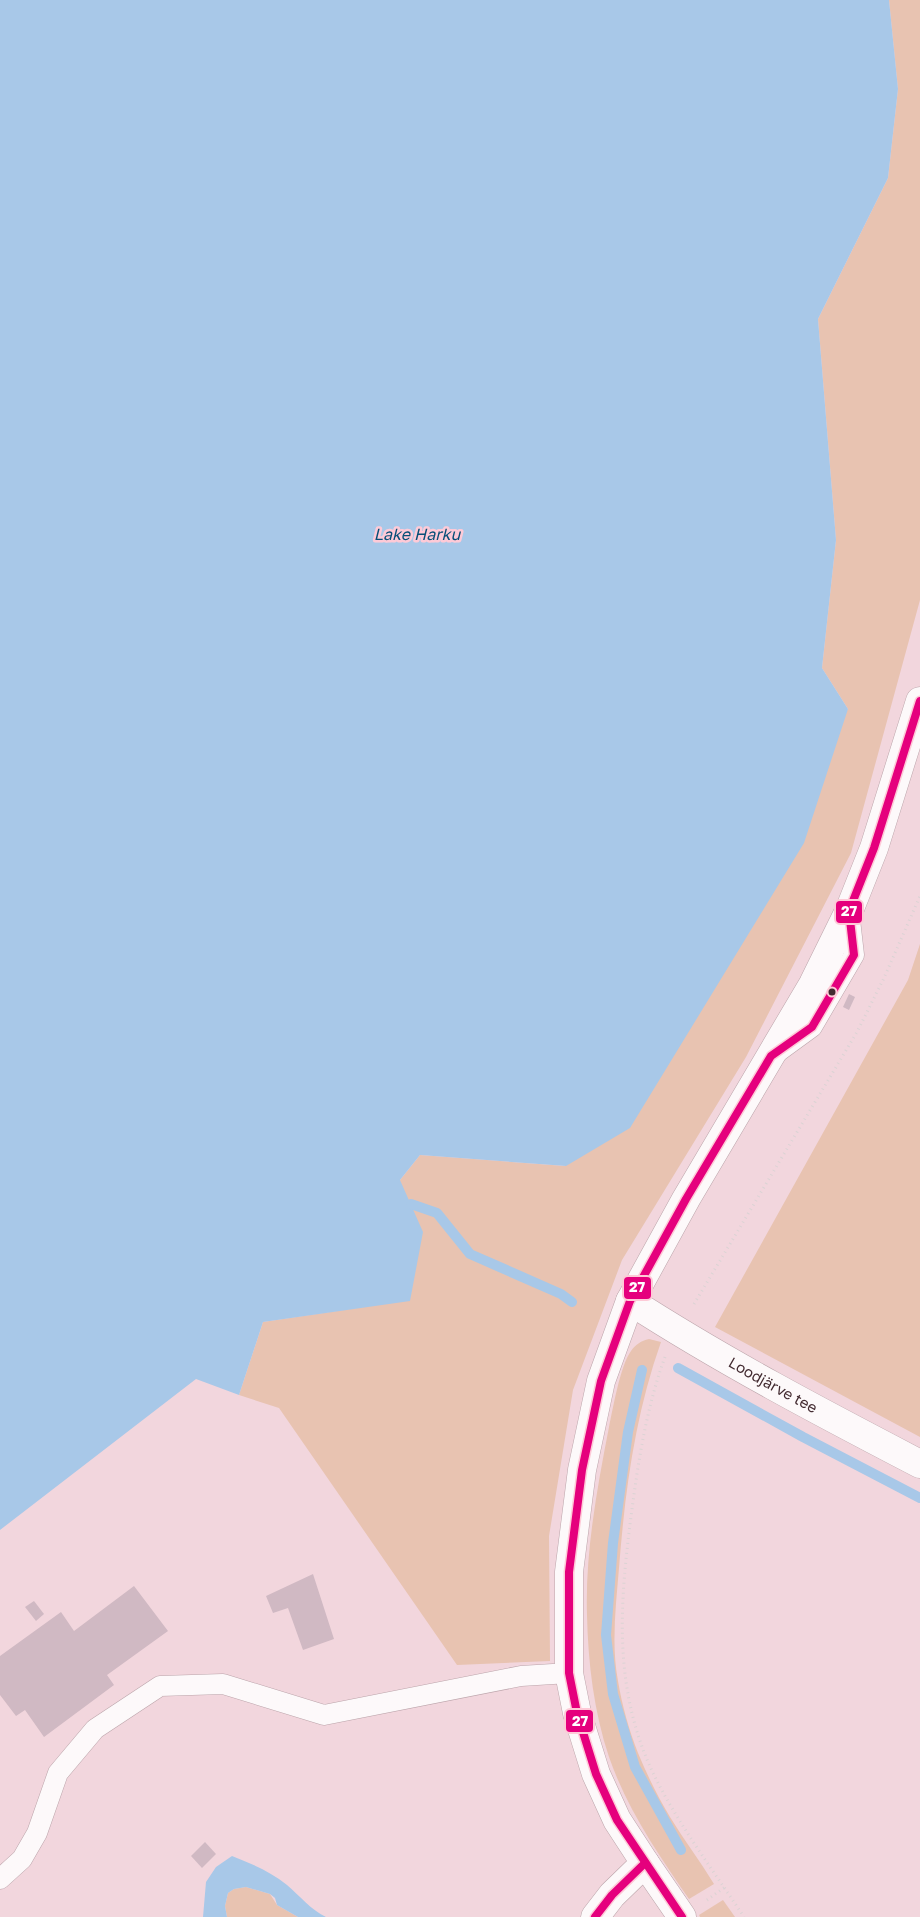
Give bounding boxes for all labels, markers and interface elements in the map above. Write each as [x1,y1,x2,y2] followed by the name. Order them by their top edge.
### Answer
[374,524,462,544] water label: Lake Harku
[835,900,863,924] line badge: 27
[841,902,857,919] text: 27
[827,987,837,997] unlabelled marker
[623,1276,652,1300] line badge: 27
[629,1278,645,1295] text: 27
[726,1353,821,1416] street label: Loodjärve tee
[565,1709,594,1733] line badge: 27
[572,1712,588,1729] text: 27

